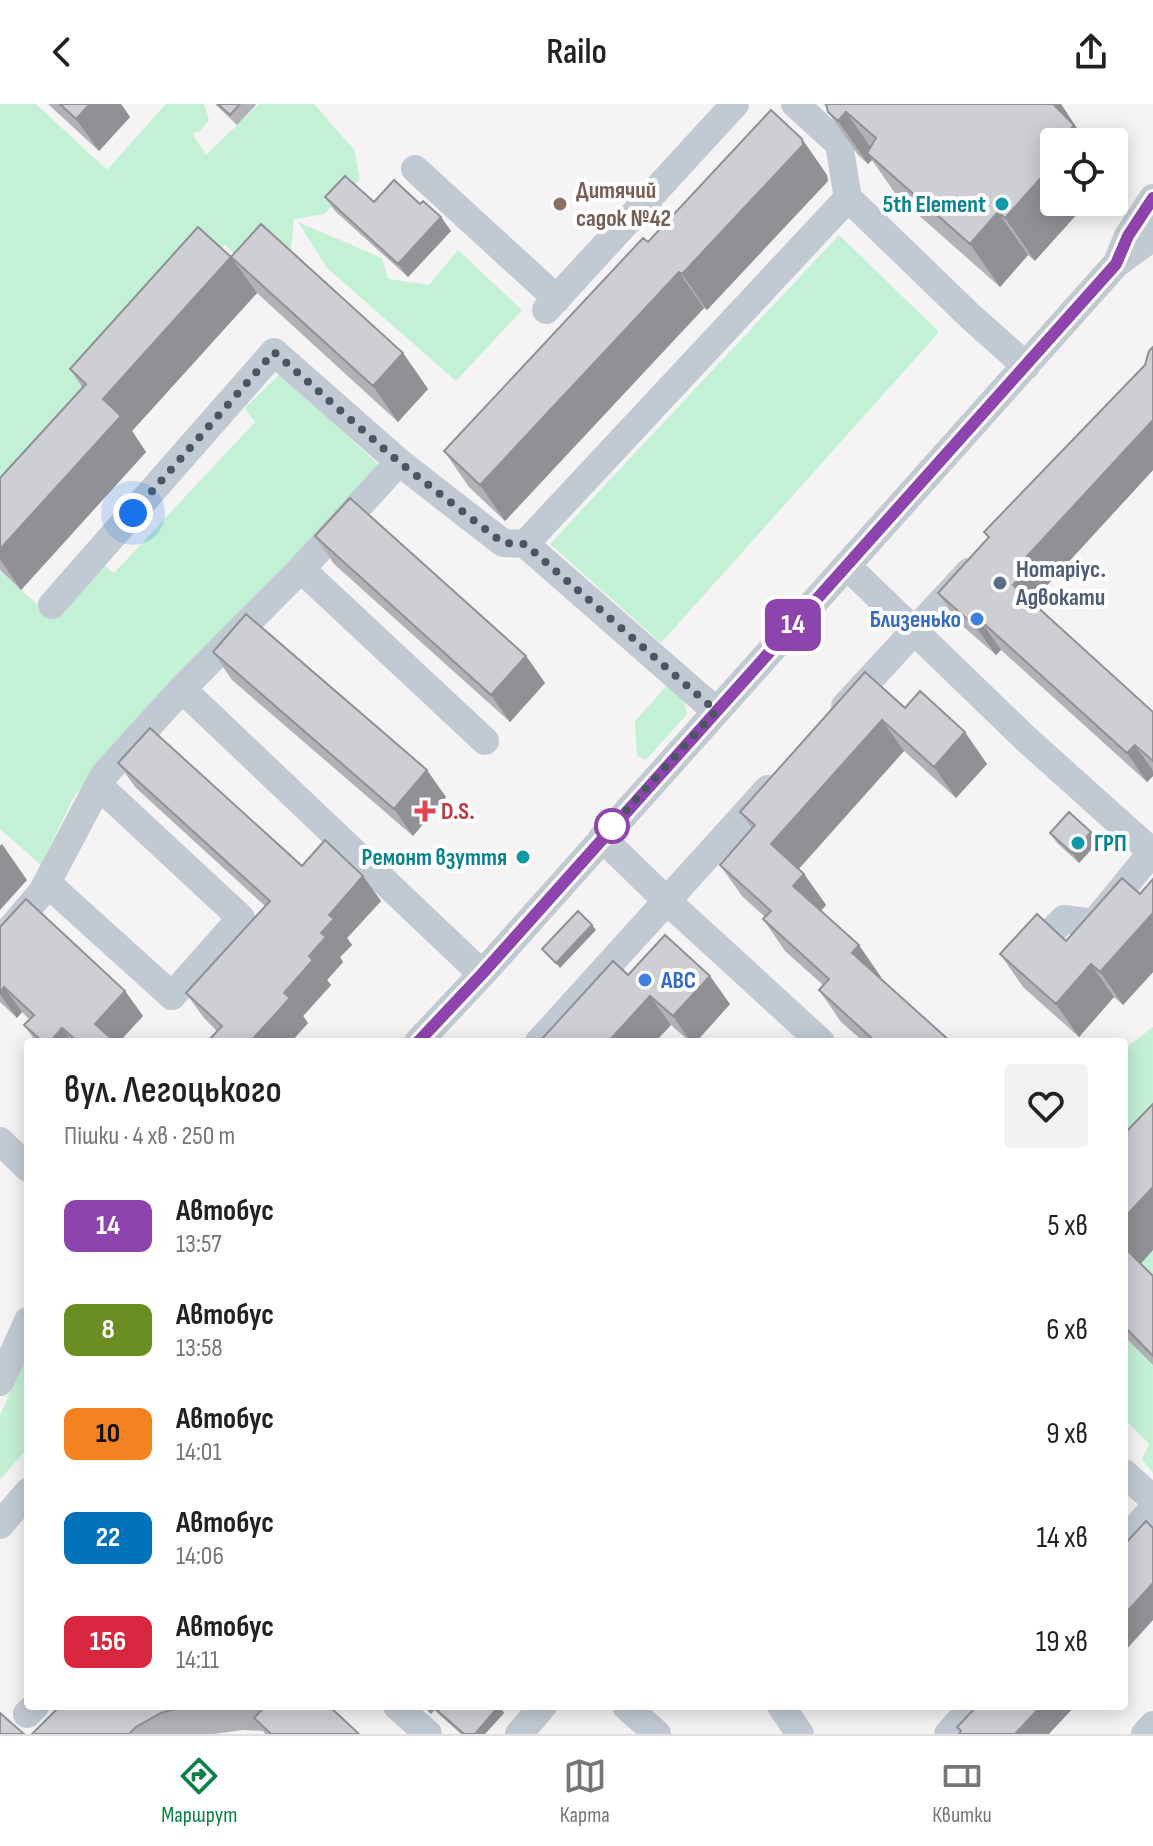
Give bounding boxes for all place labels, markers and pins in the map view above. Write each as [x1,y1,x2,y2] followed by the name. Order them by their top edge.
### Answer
[576,176,671,233] place label: Дитячий садок №42
[883,190,986,219] place label: 5th Element
[551,195,569,213] marker: Дитячий садок №42
[993,195,1011,213] marker: 5th Element
[1015,555,1106,612] place label: Нотаріус. Адвокати
[991,574,1009,592] marker: Нотаріус. Адвокати
[870,605,961,634] place label: Близенько
[968,610,986,628] marker: Близенько
[441,797,475,826] place label: D.S.
[416,802,434,820] marker: D.S.
[595,809,629,843] unlabelled marker
[1094,829,1127,858] place label: ГРП
[1069,834,1087,852] marker: ГРП
[362,843,507,872] place label: Ремонт взуття
[514,848,532,866] marker: Ремонт взуття
[660,966,696,995] place label: ABC
[636,971,654,989] marker: ABC

